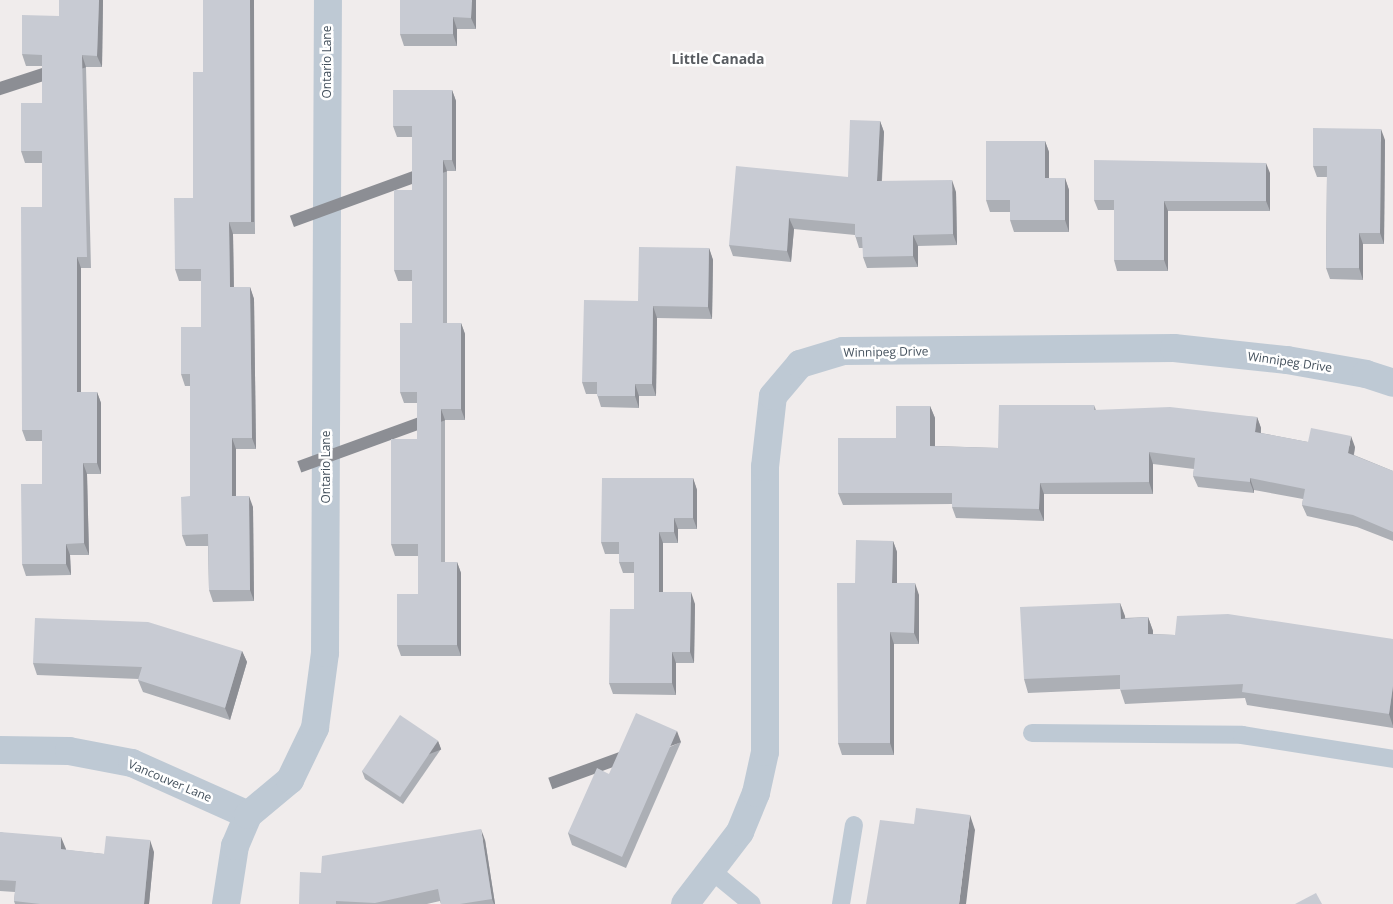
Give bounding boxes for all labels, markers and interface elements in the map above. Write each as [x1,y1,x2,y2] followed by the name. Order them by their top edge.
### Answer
[320,26,334,98] street label: Ontario Lane
[672,51,764,67] district label: Little Canada
[843,344,929,360] street label: Winnipeg Drive
[1247,349,1333,375] street label: Winnipeg Drive
[319,431,333,503] street label: Ontario Lane
[126,757,214,805] street label: Vancouver Lane

